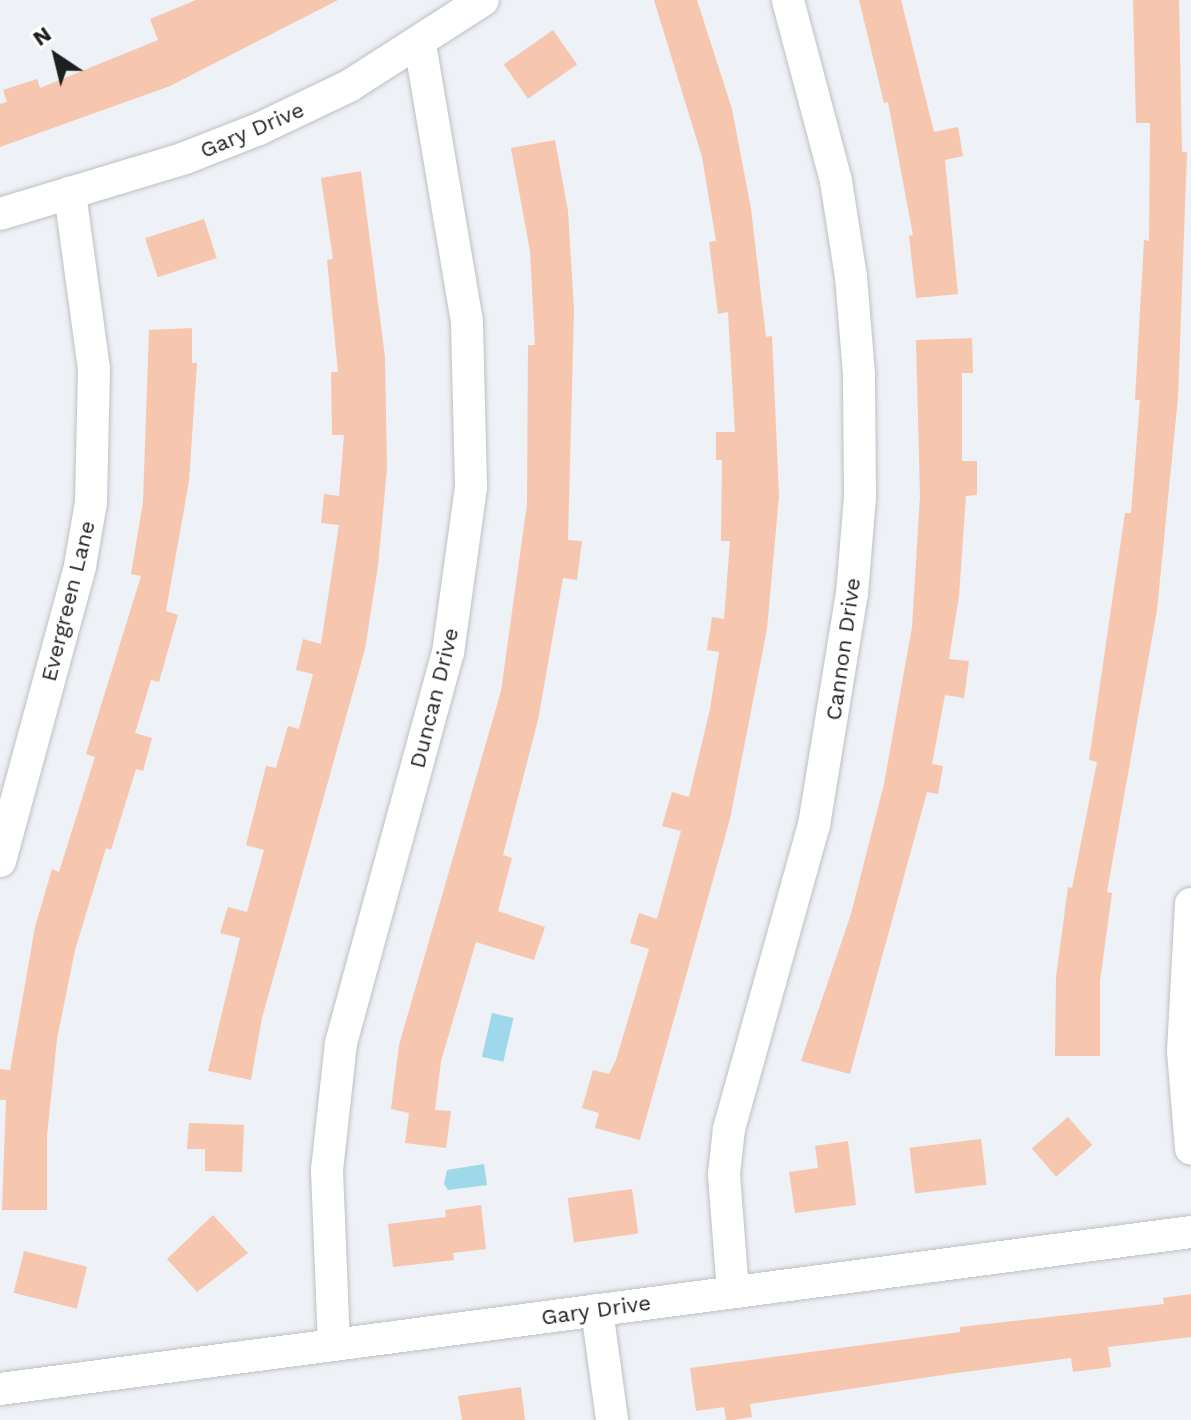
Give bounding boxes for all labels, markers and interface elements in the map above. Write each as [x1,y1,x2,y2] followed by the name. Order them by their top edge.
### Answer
[16,16,96,96] north arrow
[28,21,56,51] text: N
[196,96,308,164] street label: Gary Drive
[35,518,101,684] street label: Evergreen Lane
[820,576,866,722] street label: Cannon Drive
[404,625,464,771] street label: Duncan Drive
[539,1289,653,1331] street label: Gary Drive

